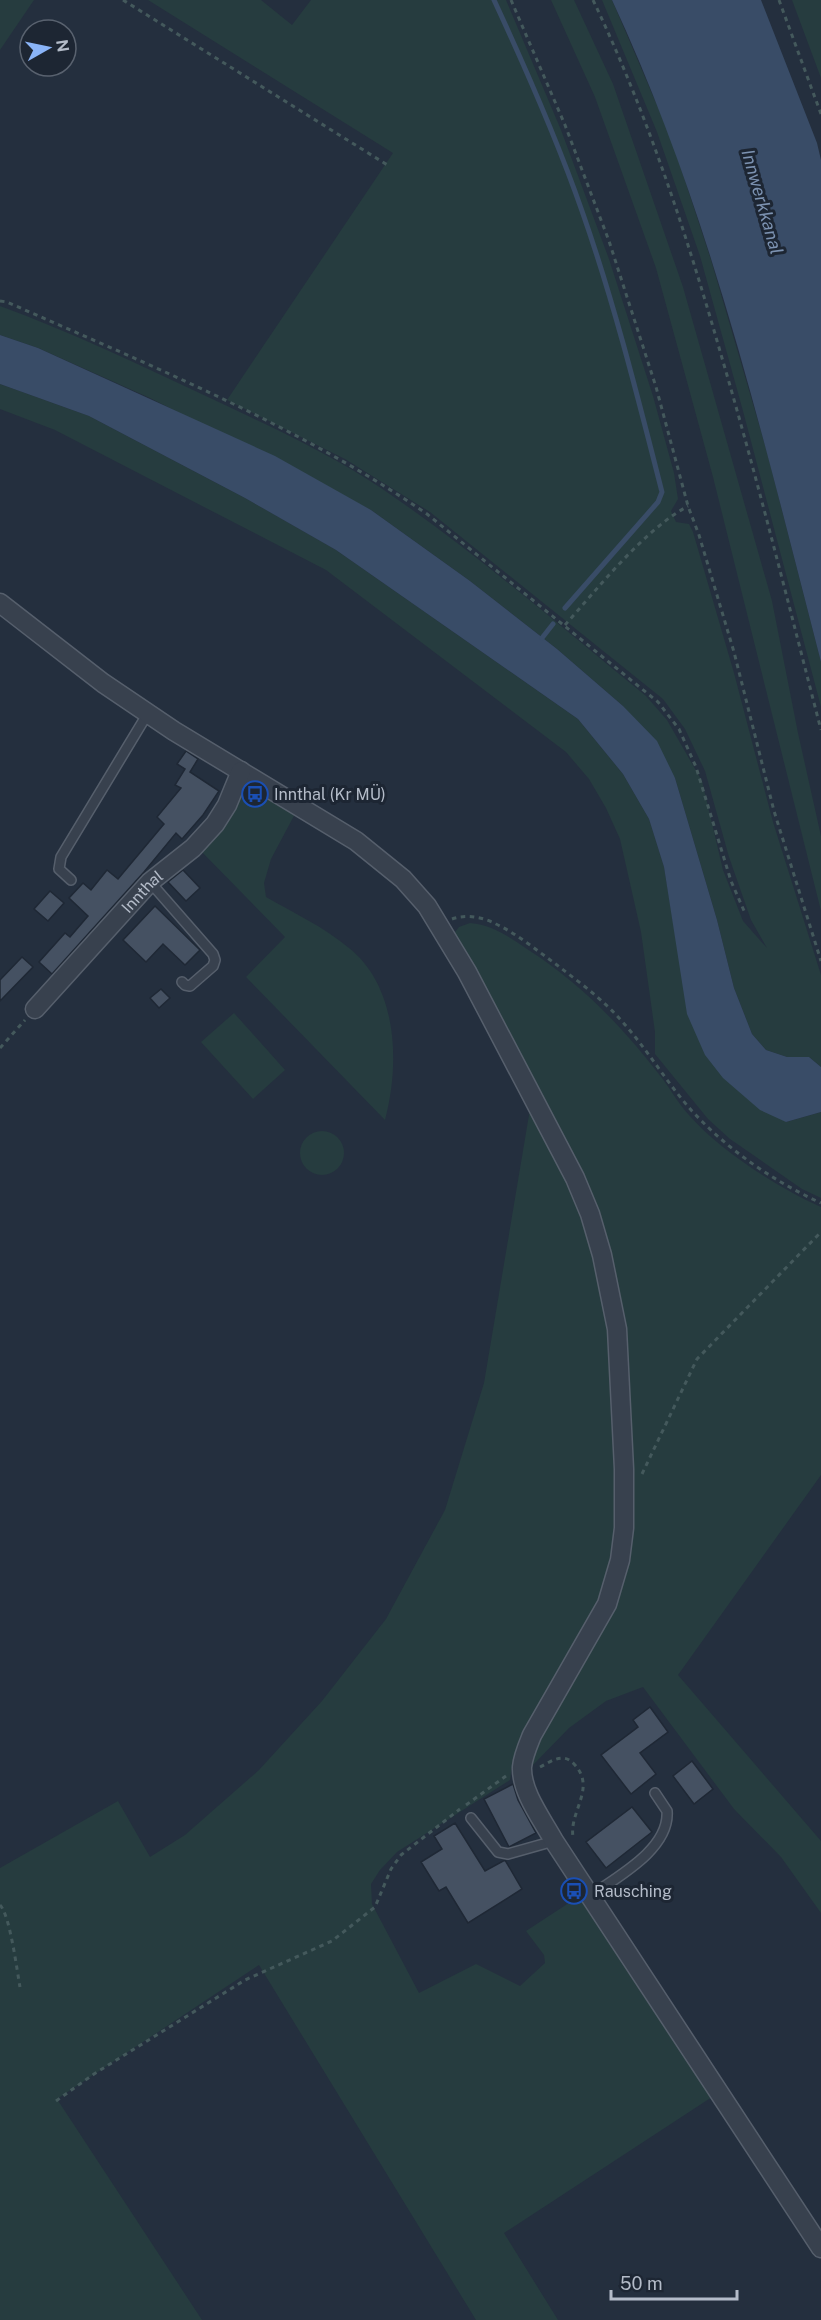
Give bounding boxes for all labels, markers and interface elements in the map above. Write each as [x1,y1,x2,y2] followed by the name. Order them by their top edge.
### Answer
[18,18,78,78] north arrow
[52,38,73,53] text: N
[737,147,788,257] water label: Innwerkkanal
[240,779,270,809] bus stop icon: Innthal (Kr MÜ)
[274,784,386,804] place label: Innthal (Kr MÜ)
[118,866,167,917] street label: Innthal
[559,1876,589,1906] bus stop icon: Rausching
[594,1882,672,1901] place label: Rausching
[611,2263,737,2301] scale bar
[620,2273,663,2294] text: 50 m

